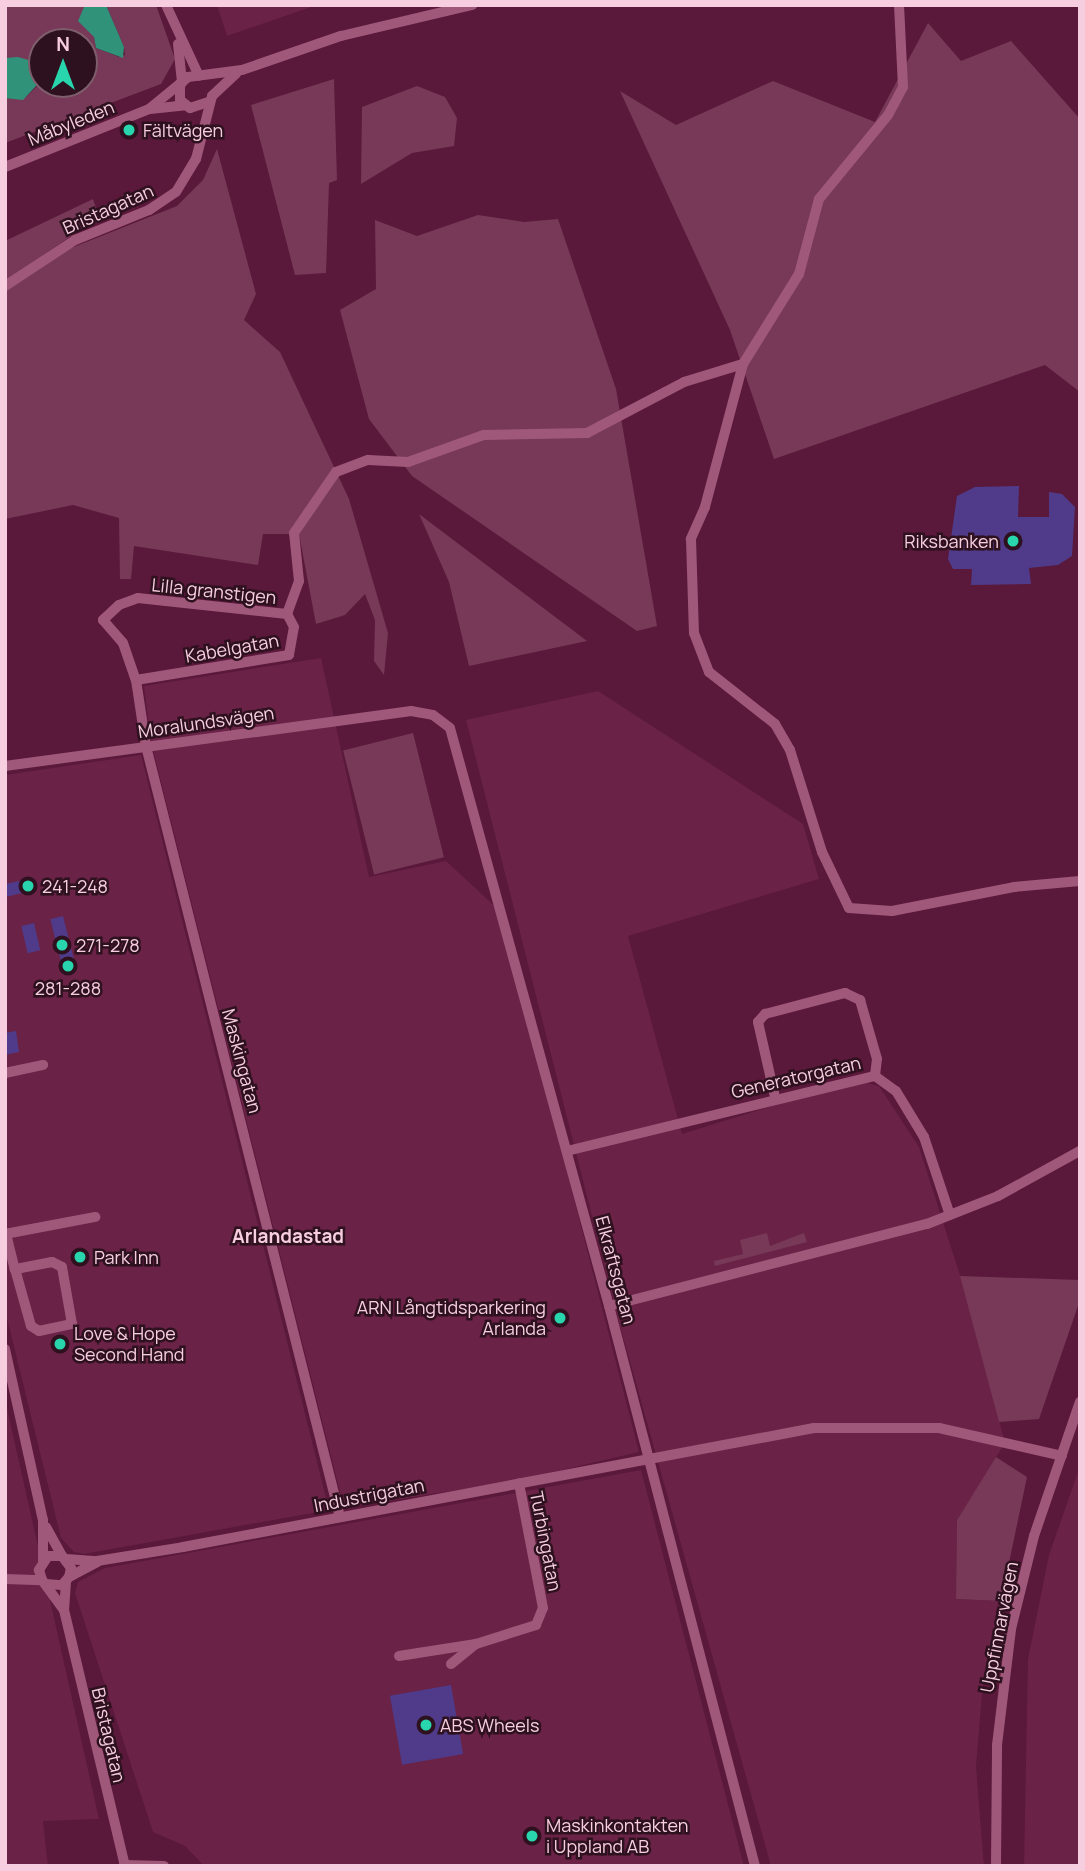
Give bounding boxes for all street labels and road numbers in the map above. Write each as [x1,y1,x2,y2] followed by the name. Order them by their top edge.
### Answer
[25,96,117,150] street label: Måbyleden
[59,179,157,239] street label: Bristagatan
[151,574,277,608] street label: Lilla granstigen
[184,629,280,667] street label: Kabelgatan
[136,702,276,742] street label: Moralundsvägen
[218,1007,266,1115] street label: Maskingatan
[729,1052,863,1102] street label: Generatorgatan
[591,1214,641,1326] street label: Elkraftsgatan
[312,1474,426,1516] street label: Industrigatan
[526,1489,566,1593] street label: Turbingatan
[976,1560,1022,1694] street label: Uppfinnarvägen
[88,1685,130,1785] street label: Bristagatan

